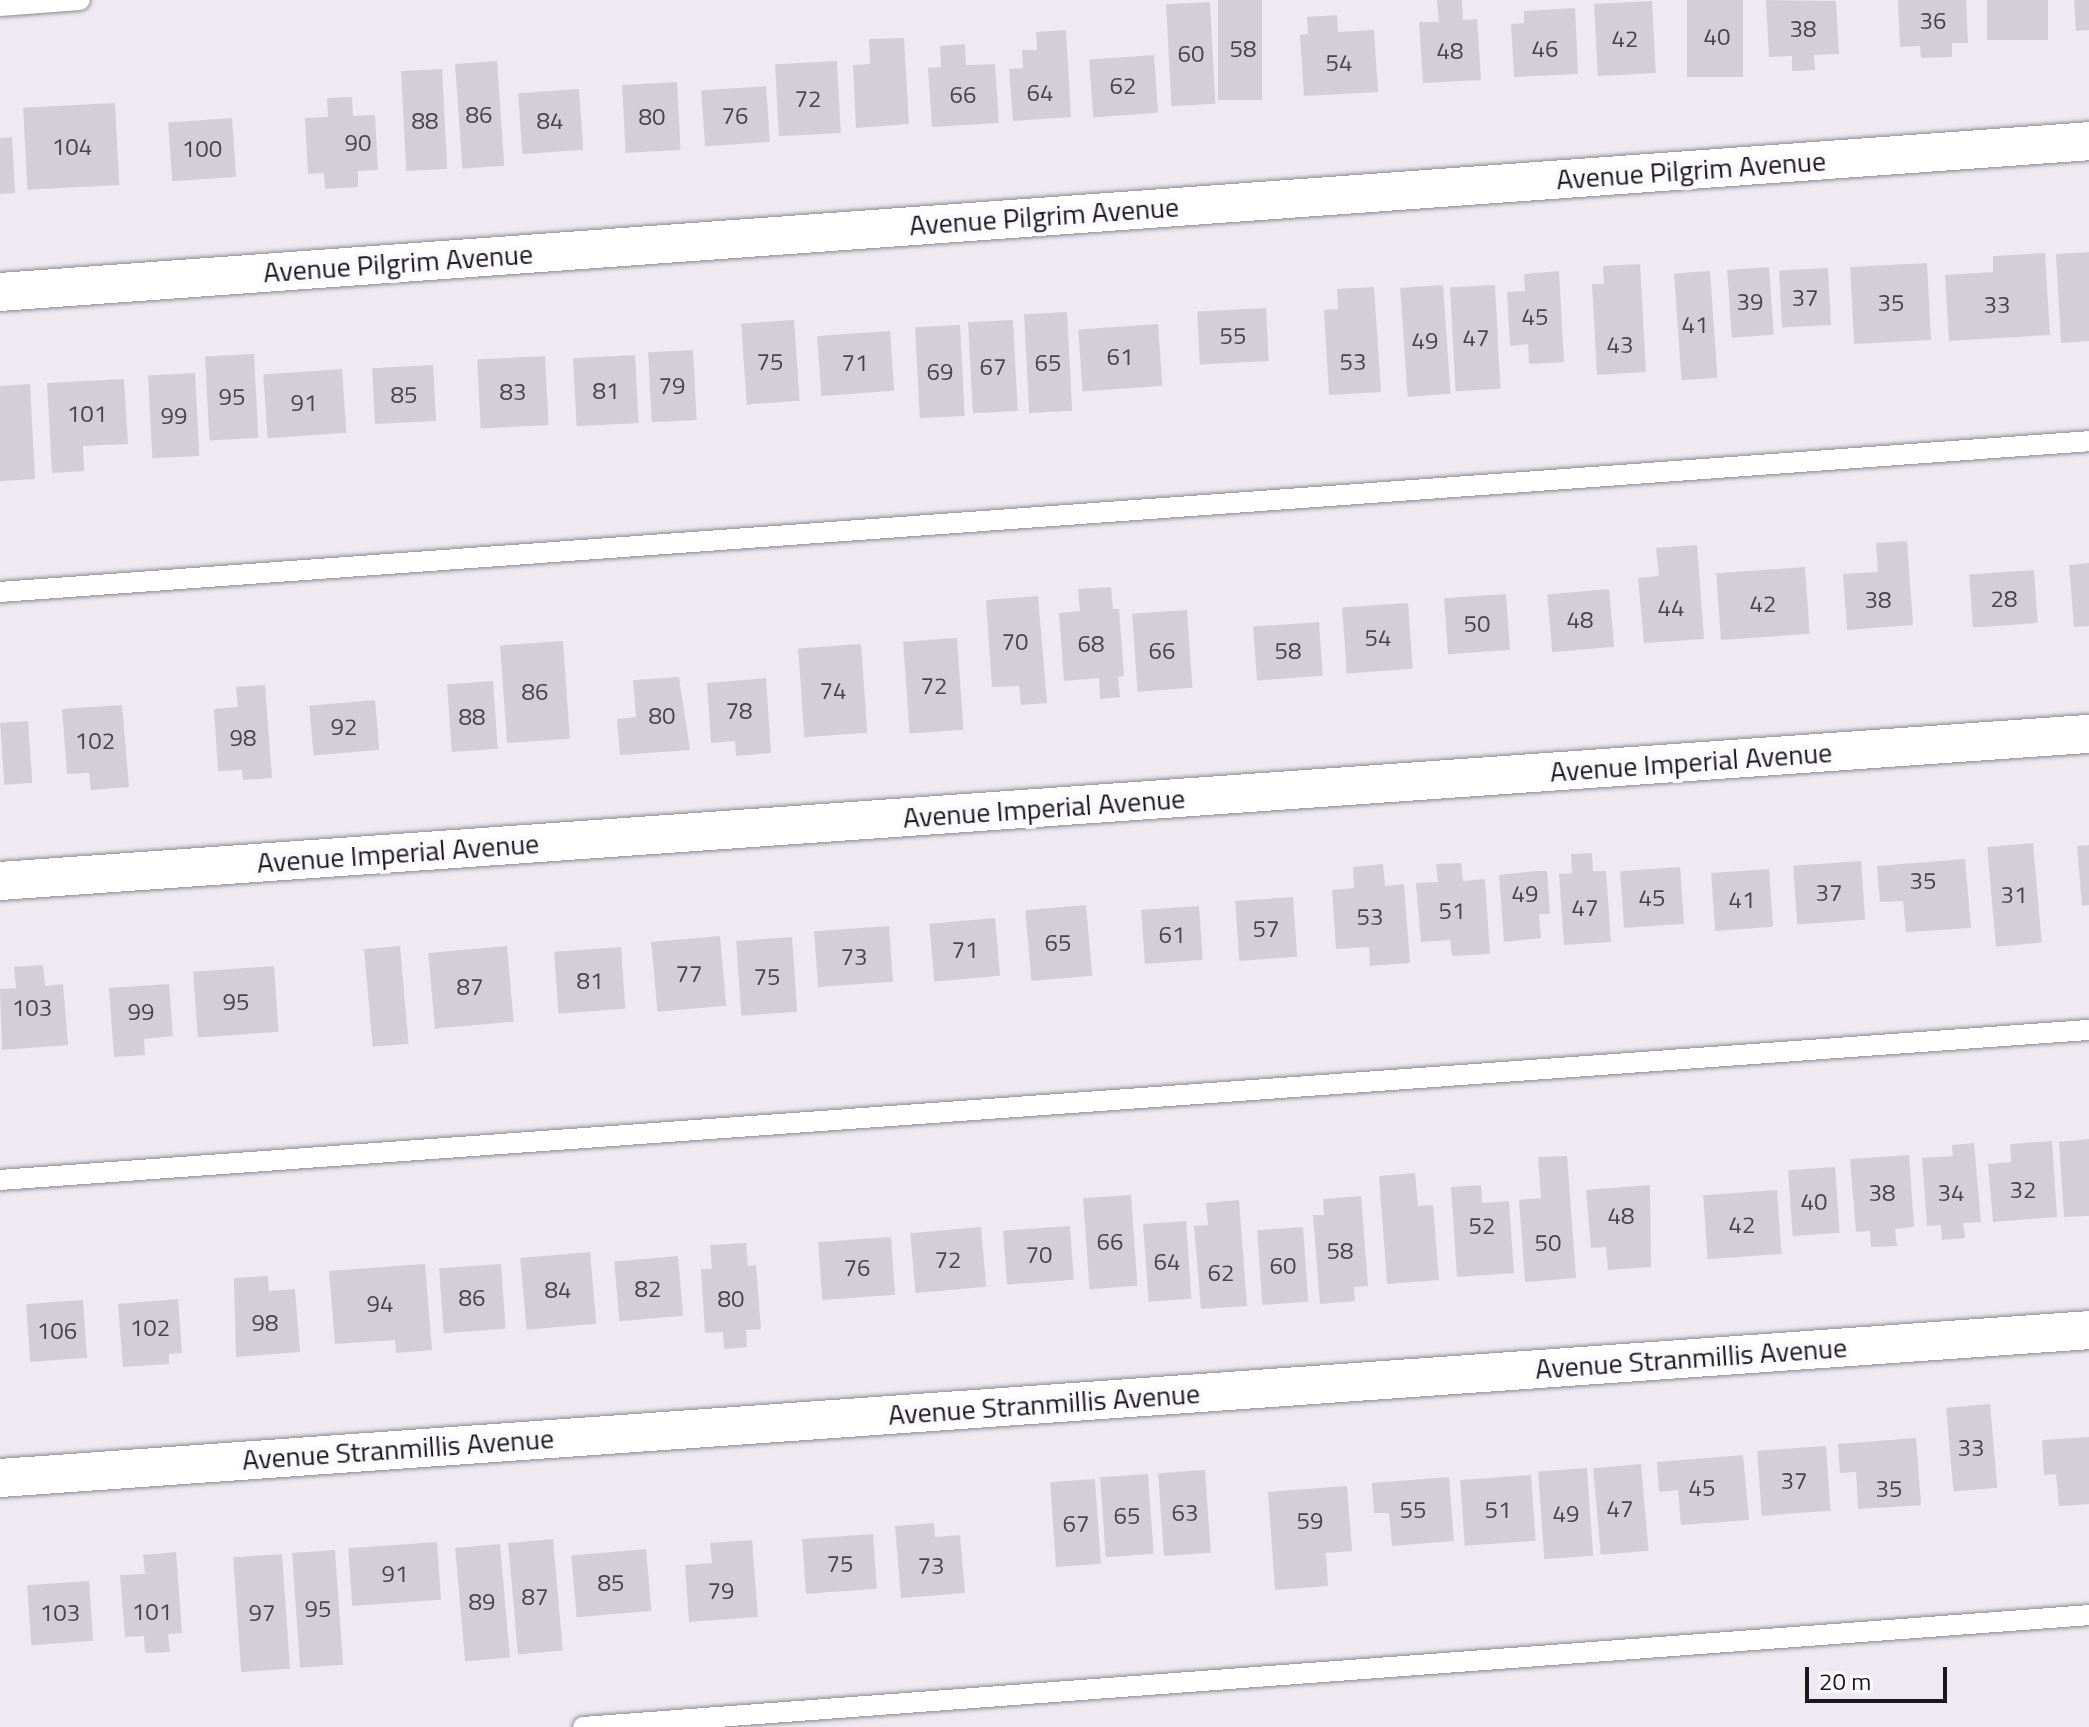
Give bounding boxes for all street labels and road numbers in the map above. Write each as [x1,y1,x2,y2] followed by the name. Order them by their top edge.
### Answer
[1555,144,1827,196] street label: Avenue Pilgrim Avenue
[908,190,1180,242] street label: Avenue Pilgrim Avenue
[262,237,534,289] street label: Avenue Pilgrim Avenue
[1549,735,1833,789] street label: Avenue Imperial Avenue
[902,781,1186,835] street label: Avenue Imperial Avenue
[256,826,540,880] street label: Avenue Imperial Avenue
[1534,1330,1848,1386] street label: Avenue Stranmillis Avenue
[887,1376,1201,1432] street label: Avenue Stranmillis Avenue
[241,1421,555,1477] street label: Avenue Stranmillis Avenue

